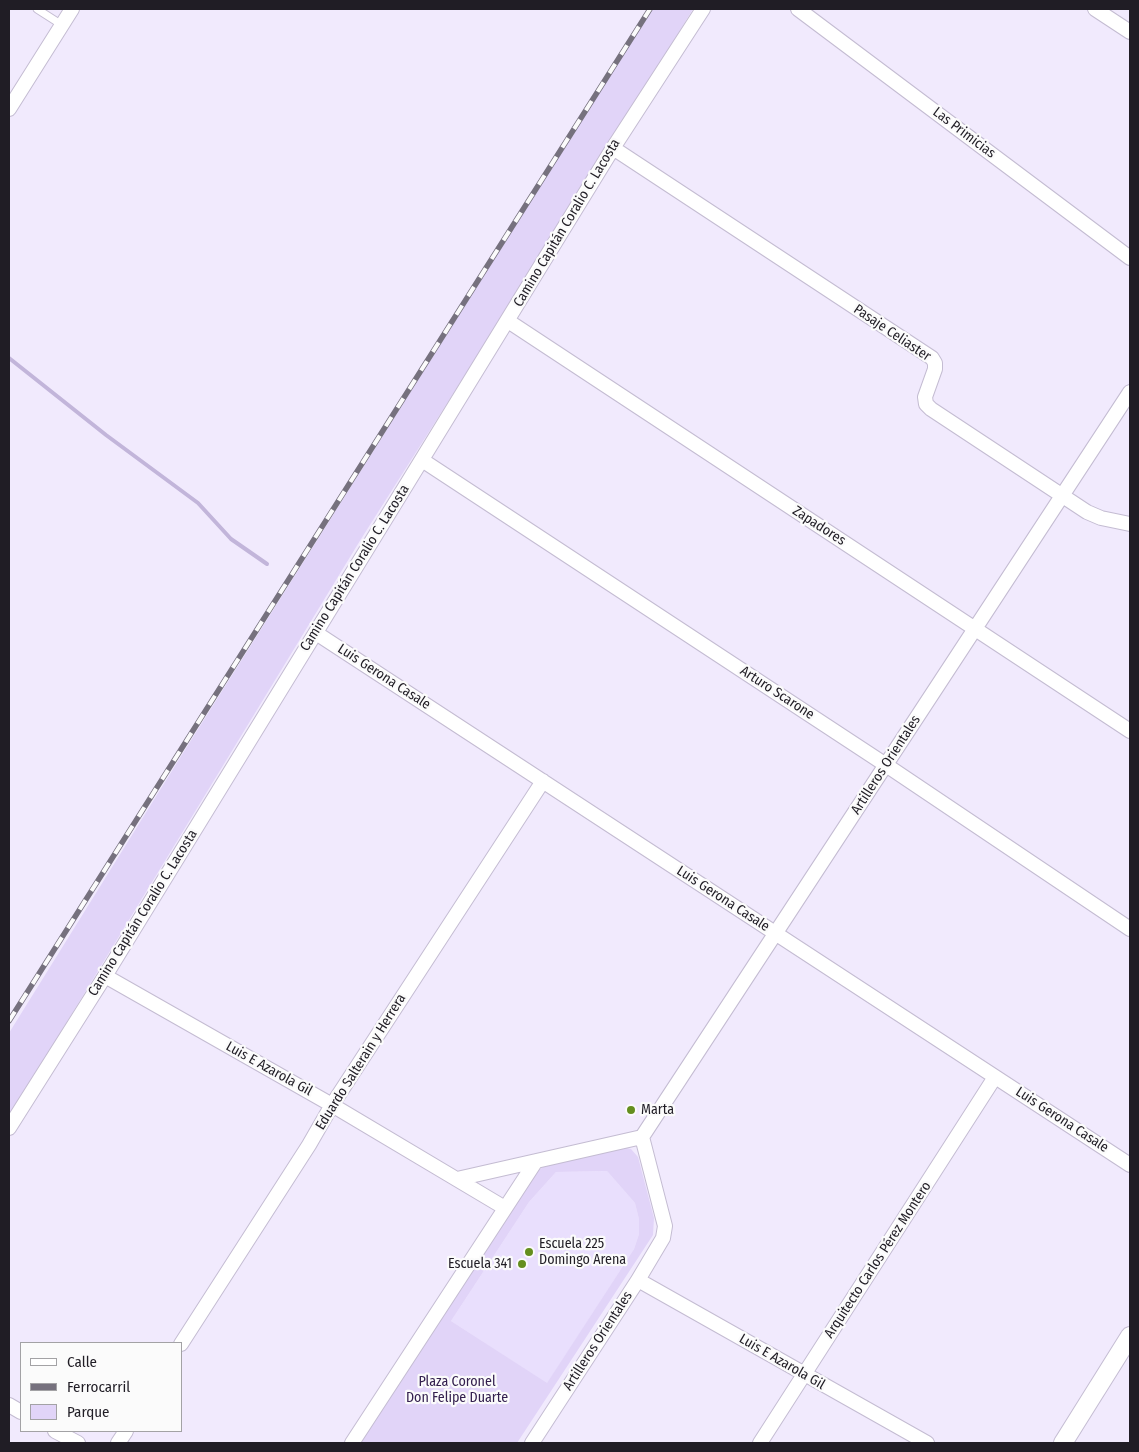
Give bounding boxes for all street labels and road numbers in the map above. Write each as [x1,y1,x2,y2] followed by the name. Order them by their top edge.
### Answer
[929,104,999,162] street label: Las Primicias
[510,136,624,310] street label: Camino Capitán Coralio C. Lacosta
[850,301,934,365] street label: Pasaje Celiaster
[297,482,413,654] street label: Camino Capitán Coralio C. Lacosta
[789,503,849,549] street label: Zapadores
[334,641,434,713] street label: Luis Gerona Casale
[737,663,817,723] street label: Arturo Scarone
[848,712,924,818] street label: Artilleros Orientales
[85,827,201,999] street label: Camino Capitán Coralio C. Lacosta
[673,863,773,935] street label: Luis Gerona Casale
[312,991,410,1133] street label: Eduardo Salterain y Herrera
[223,1038,315,1100] street label: Luis E Azarola Gil
[1012,1084,1112,1156] street label: Luis Gerona Casale
[821,1179,935,1341] street label: Arquitecto Carlos Pérez Montero
[560,1288,636,1394] street label: Artilleros Orientales
[736,1331,828,1393] street label: Luis E Azarola Gil

